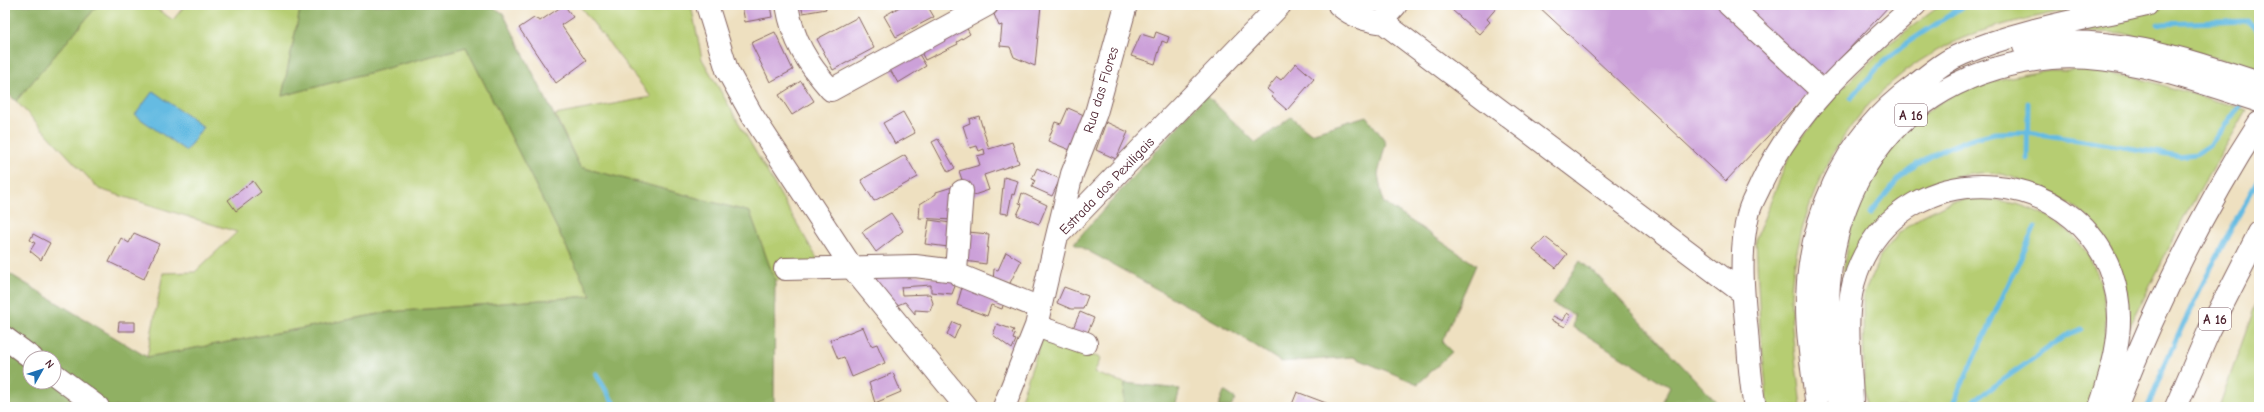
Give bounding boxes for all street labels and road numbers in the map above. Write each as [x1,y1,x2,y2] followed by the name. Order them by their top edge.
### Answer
[1080,45,1122,135] street label: Rua das Flores
[1895,104,1927,126] road number: A 16
[1056,133,1158,238] street label: Estrada dos Pexiligais
[2199,308,2231,330] road number: A 16

